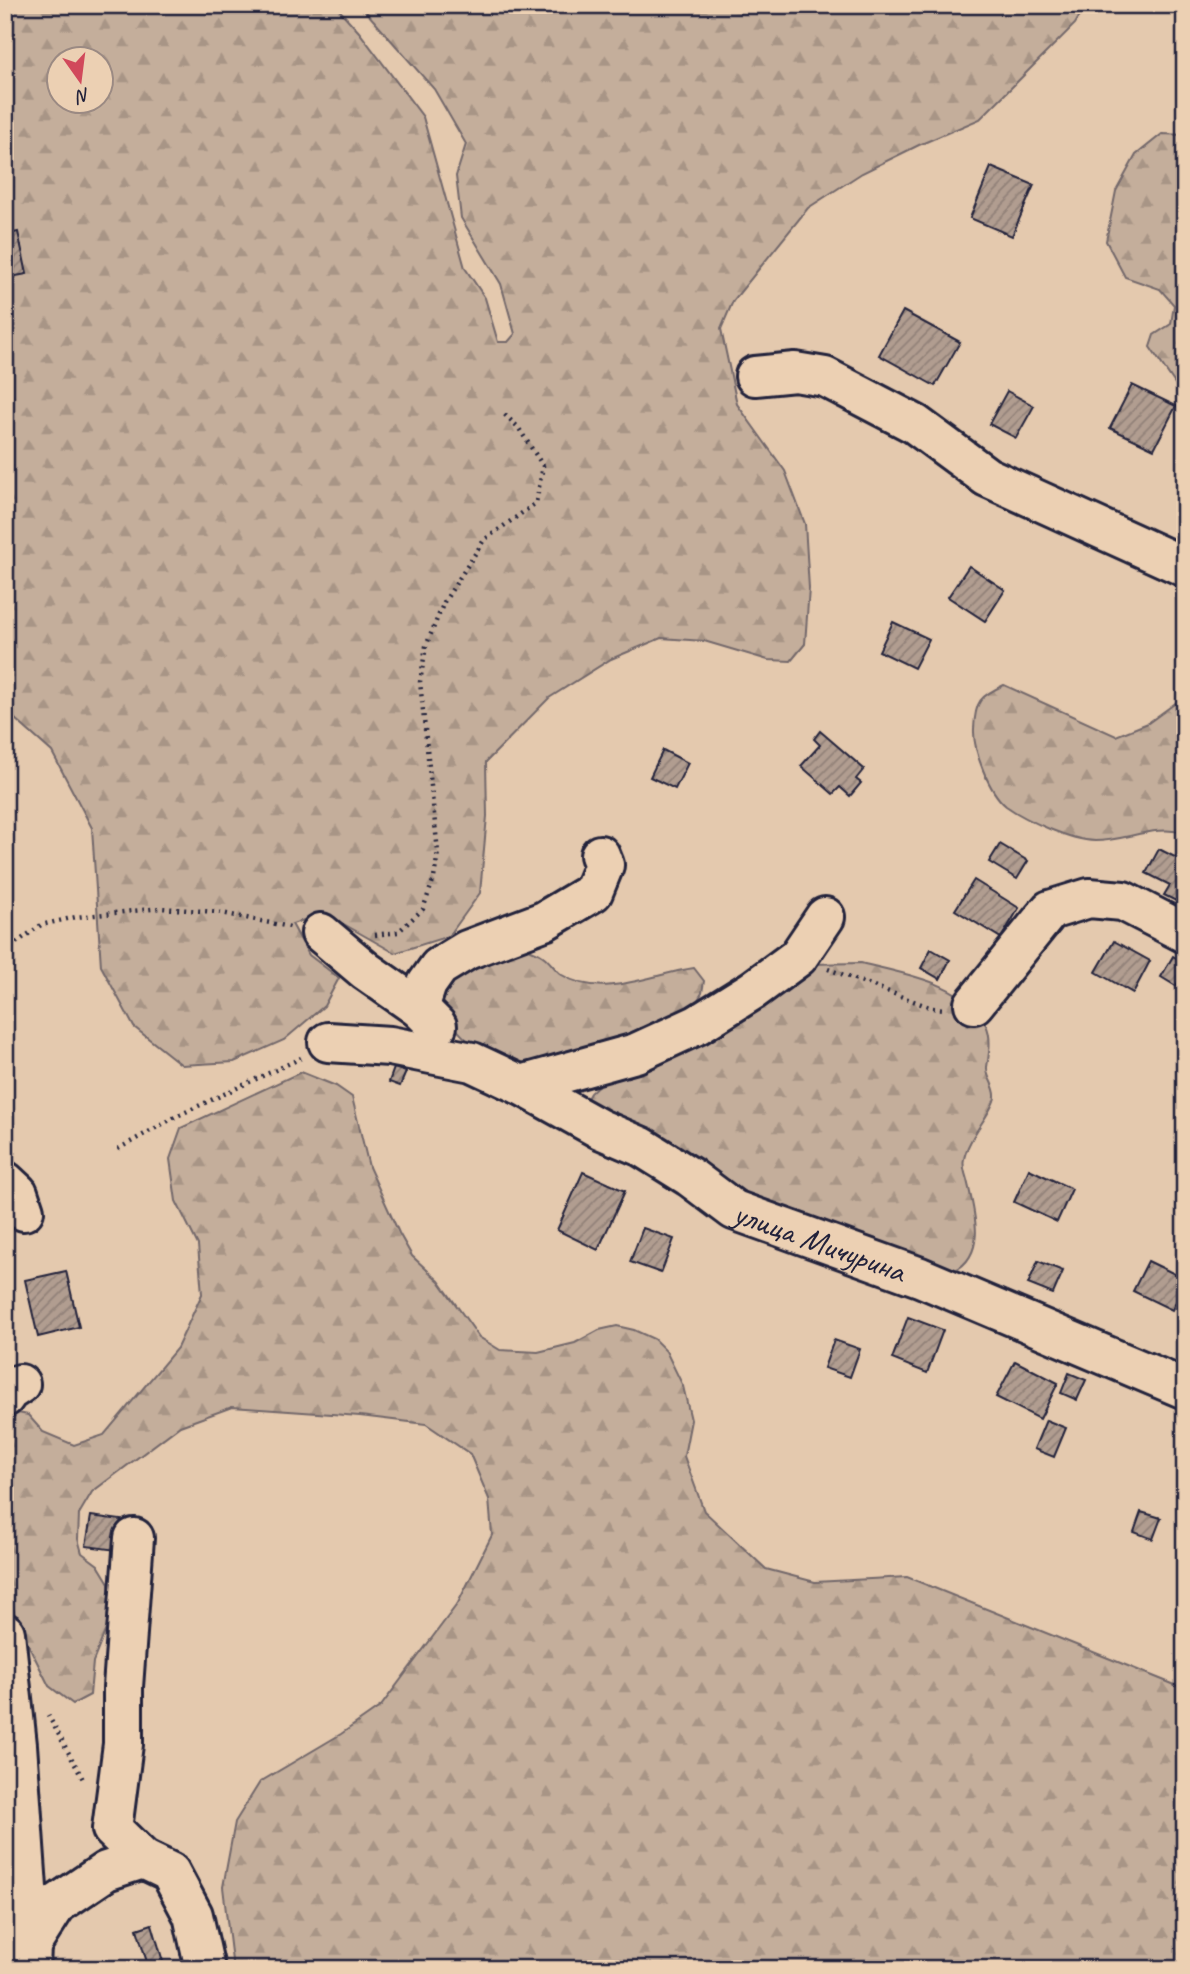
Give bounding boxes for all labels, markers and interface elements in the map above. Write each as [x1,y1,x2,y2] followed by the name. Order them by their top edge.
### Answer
[46,46,116,116] north arrow
[72,82,92,109] text: N
[726,1191,914,1293] street label: улица Мичурина

